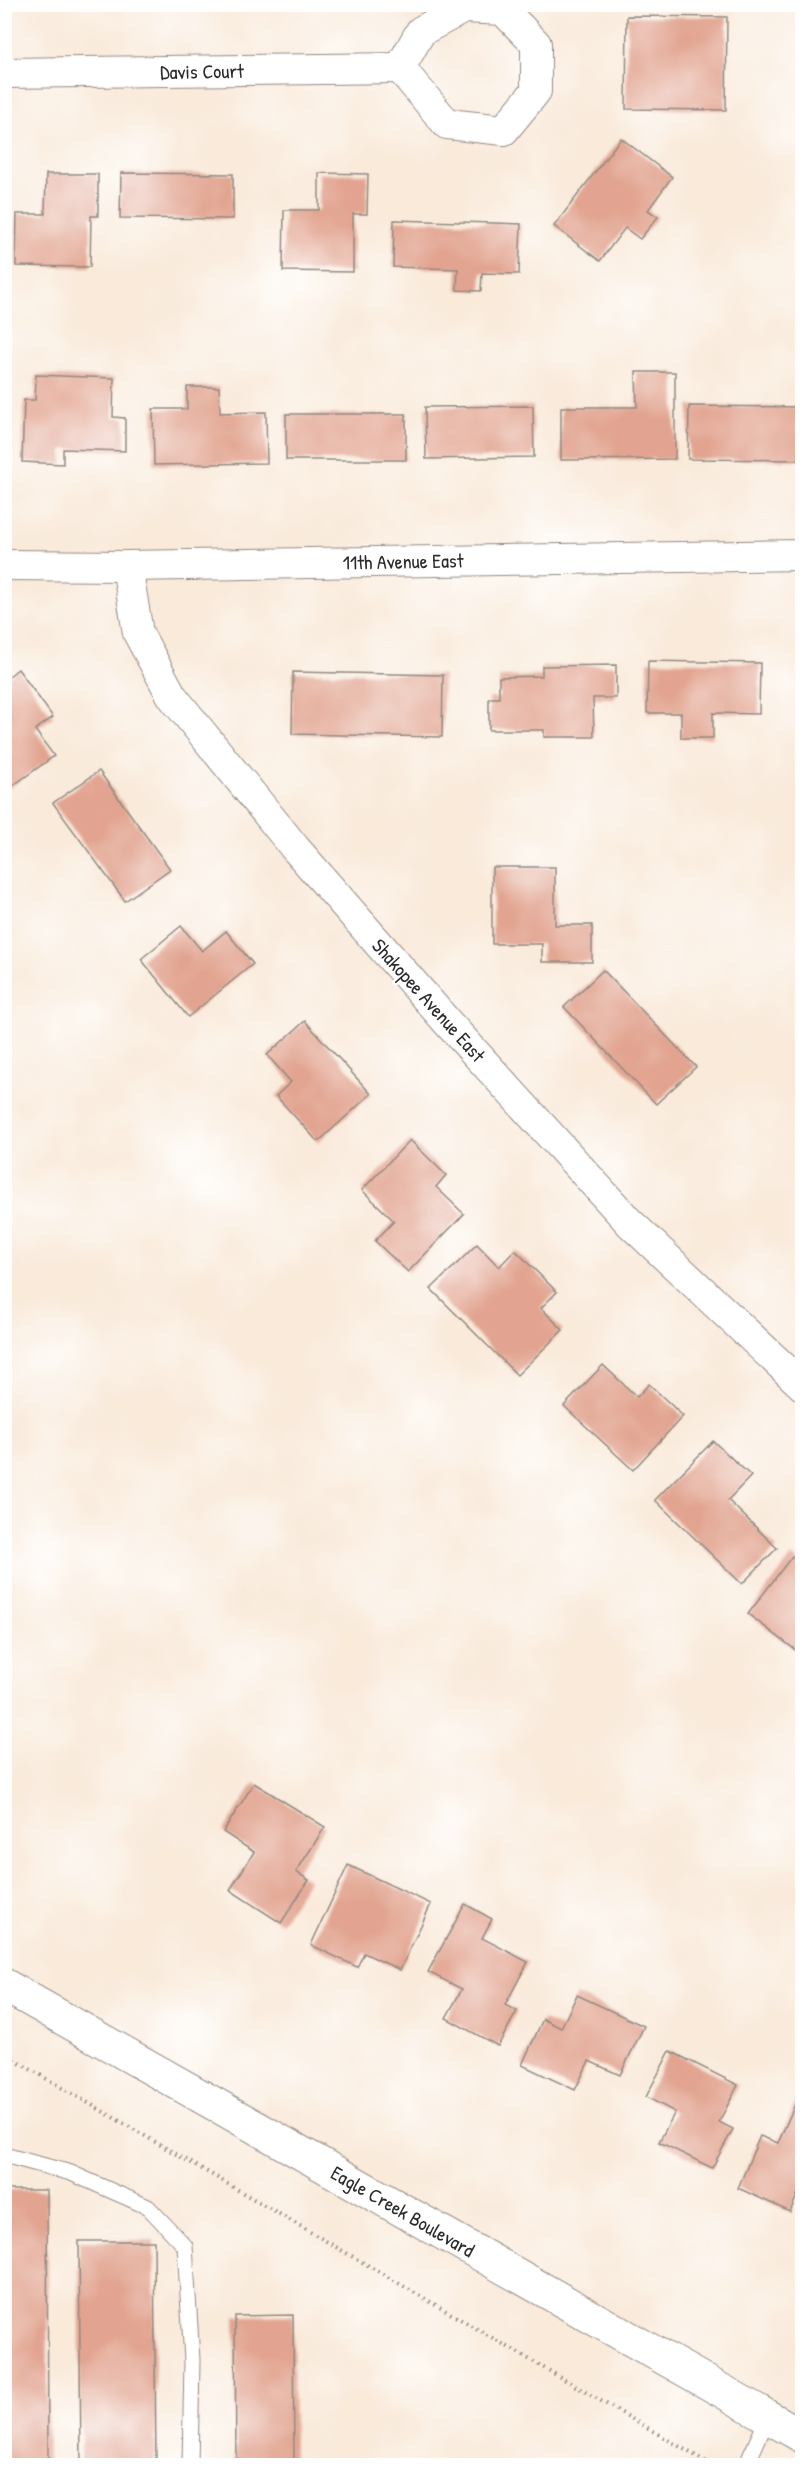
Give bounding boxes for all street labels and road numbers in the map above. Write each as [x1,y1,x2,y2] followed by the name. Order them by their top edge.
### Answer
[160,57,245,85] street label: Davis Court
[342,546,465,576] street label: 11th Avenue East
[366,932,492,1068] street label: Shakopee Avenue East
[326,2159,480,2263] street label: Eagle Creek Boulevard

